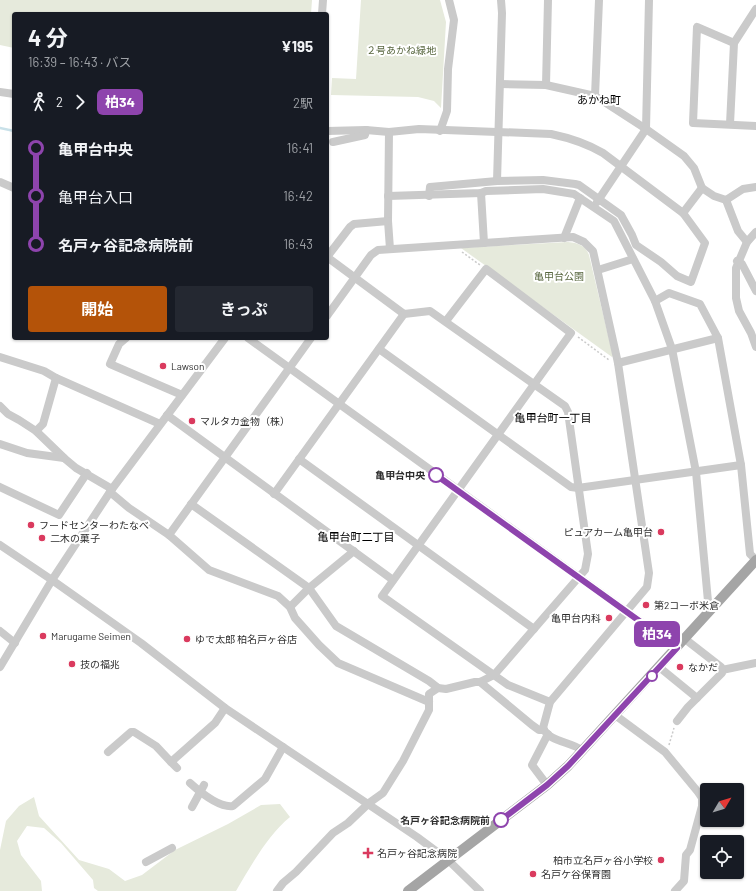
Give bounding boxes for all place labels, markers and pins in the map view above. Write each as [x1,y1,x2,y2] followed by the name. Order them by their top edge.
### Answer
[171,360,204,372] place label: Lawson
[158,361,168,371] marker: Lawson
[200,415,290,427] place label: マルタカ金物（株）
[187,416,197,426] marker: マルタカ金物（株）
[428,467,444,483] marker: 亀甲台中央
[375,469,426,481] place label: 亀甲台中央
[39,519,149,531] place label: フードセンターわたなべ
[26,520,36,530] marker: フードセンターわたなべ
[564,526,653,538] place label: ピュアカーム亀甲台
[656,527,666,537] marker: ピュアカーム亀甲台
[50,532,100,544] place label: 二木の菓子
[37,533,47,543] marker: 二木の菓子
[654,599,719,611] place label: 第2コーポ米倉
[641,600,651,610] marker: 第2コーポ米倉
[551,612,601,624] place label: 亀甲台内科
[604,613,614,623] marker: 亀甲台内科
[51,630,131,642] place label: Marugame Seimen
[38,631,48,641] marker: Marugame Seimen
[195,633,297,645] place label: ゆで太郎 柏名戸ヶ谷店
[182,634,192,644] marker: ゆで太郎 柏名戸ヶ谷店
[80,658,120,670] place label: 技の福兆
[67,659,77,669] marker: 技の福兆
[688,661,718,673] place label: なかだ
[675,662,685,672] marker: なかだ
[646,670,658,682] unlabelled marker
[493,812,509,828] marker: 名戸ヶ谷記念病院前
[400,814,490,826] place label: 名戸ヶ谷記念病院前
[362,847,374,859] marker: 名戸ヶ谷記念病院
[377,847,457,859] place label: 名戸ヶ谷記念病院
[553,854,653,866] place label: 柏市立名戸ヶ谷小学校
[656,855,666,865] marker: 柏市立名戸ヶ谷小学校
[541,868,611,880] place label: 名戸ケ谷保育園
[528,869,538,879] marker: 名戸ケ谷保育園

